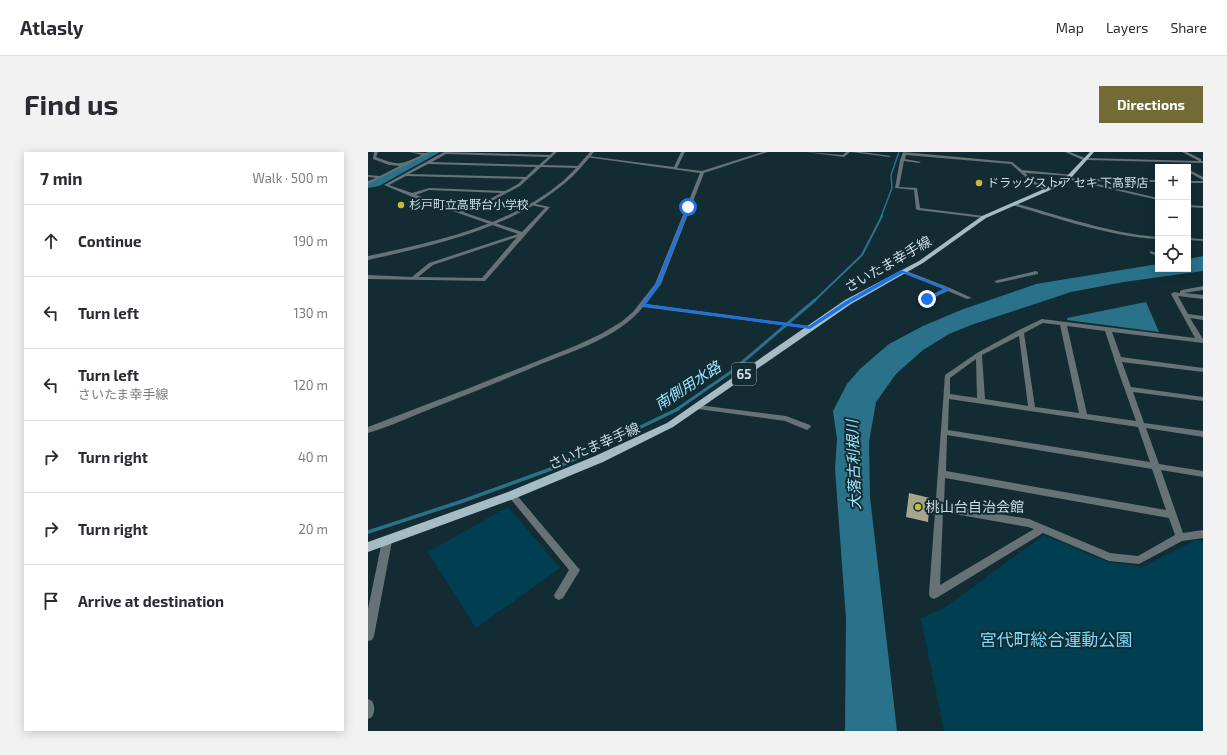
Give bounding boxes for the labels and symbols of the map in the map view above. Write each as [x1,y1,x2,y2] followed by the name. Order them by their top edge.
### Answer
[987,175,1148,189] place label: ドラッグストア セキ 下高野店
[974,178,984,188] marker: ドラッグストア セキ 下高野店
[409,197,529,211] place label: 杉戸町立高野台小学校
[679,198,697,216] route start
[396,200,406,210] marker: 杉戸町立高野台小学校
[841,232,934,295] street label: さいたま幸手線
[918,290,936,308] route end
[651,356,725,413] water label: 南側用水路
[732,363,756,385] road number: 65
[842,418,864,510] water label: 大落古利根川
[546,419,642,472] street label: さいたま幸手線
[926,498,1024,515] place label: 桃山台自治会館
[913,502,923,512] marker: 桃山台自治会館
[980,629,1133,649] park label: 宮代町総合運動公園

